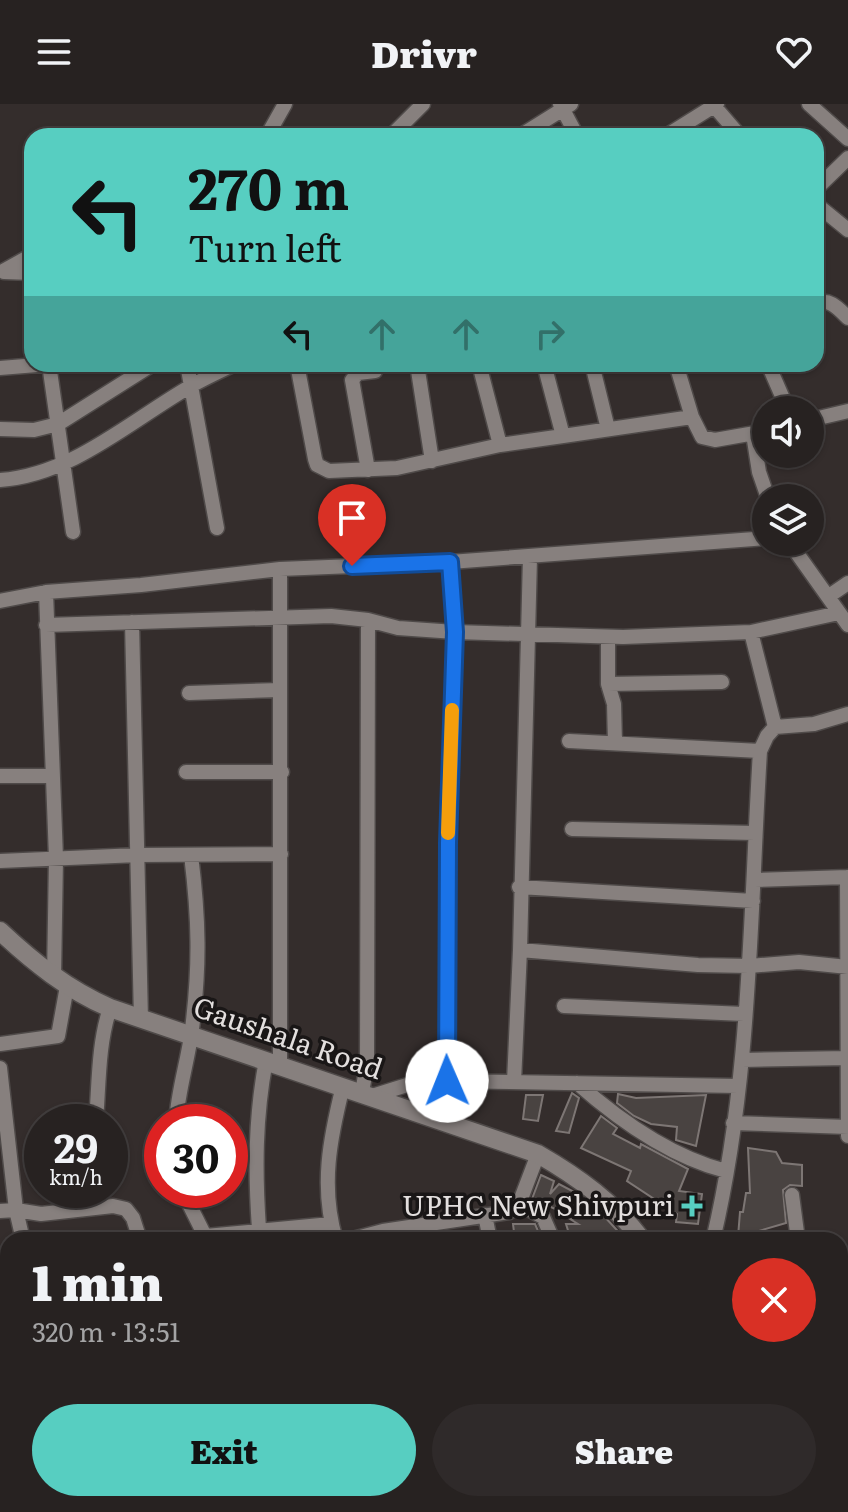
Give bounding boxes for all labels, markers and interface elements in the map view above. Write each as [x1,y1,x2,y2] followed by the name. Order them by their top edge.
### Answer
[371,26,477,79] text: Drivr
[32,30,76,74] icon: menu
[772,30,816,74] icon: heart
[188,144,349,227] text: 270 m
[56,160,160,264] icon: left
[188,220,342,273] text: Turn left
[276,312,320,356] icon: left
[360,312,404,356] icon: ahead
[444,312,488,356] icon: ahead
[528,312,572,356] icon: right
[752,396,824,556] map controls
[752,396,824,468] button: sound
[318,484,386,566] pin
[752,484,824,556] button: layers
[330,496,374,540] icon: arrive
[188,984,389,1088] street label: Gaushala Road
[405,1039,489,1123] position arrow
[144,1104,248,1208] speed limit sign: 30
[54,1116,98,1175] text: 29
[49,1161,103,1191] text: km/h
[402,1183,674,1225] place label: UPHC New Shivpuri
[681,1195,703,1217] marker: UPHC New Shivpuri
[32,1245,163,1316] text: 1 min
[732,1258,816,1342] button: close
[32,1311,180,1350] text: 320 m · 13:51
[32,1404,416,1496] button: Exit
[432,1404,816,1496] button: Share

